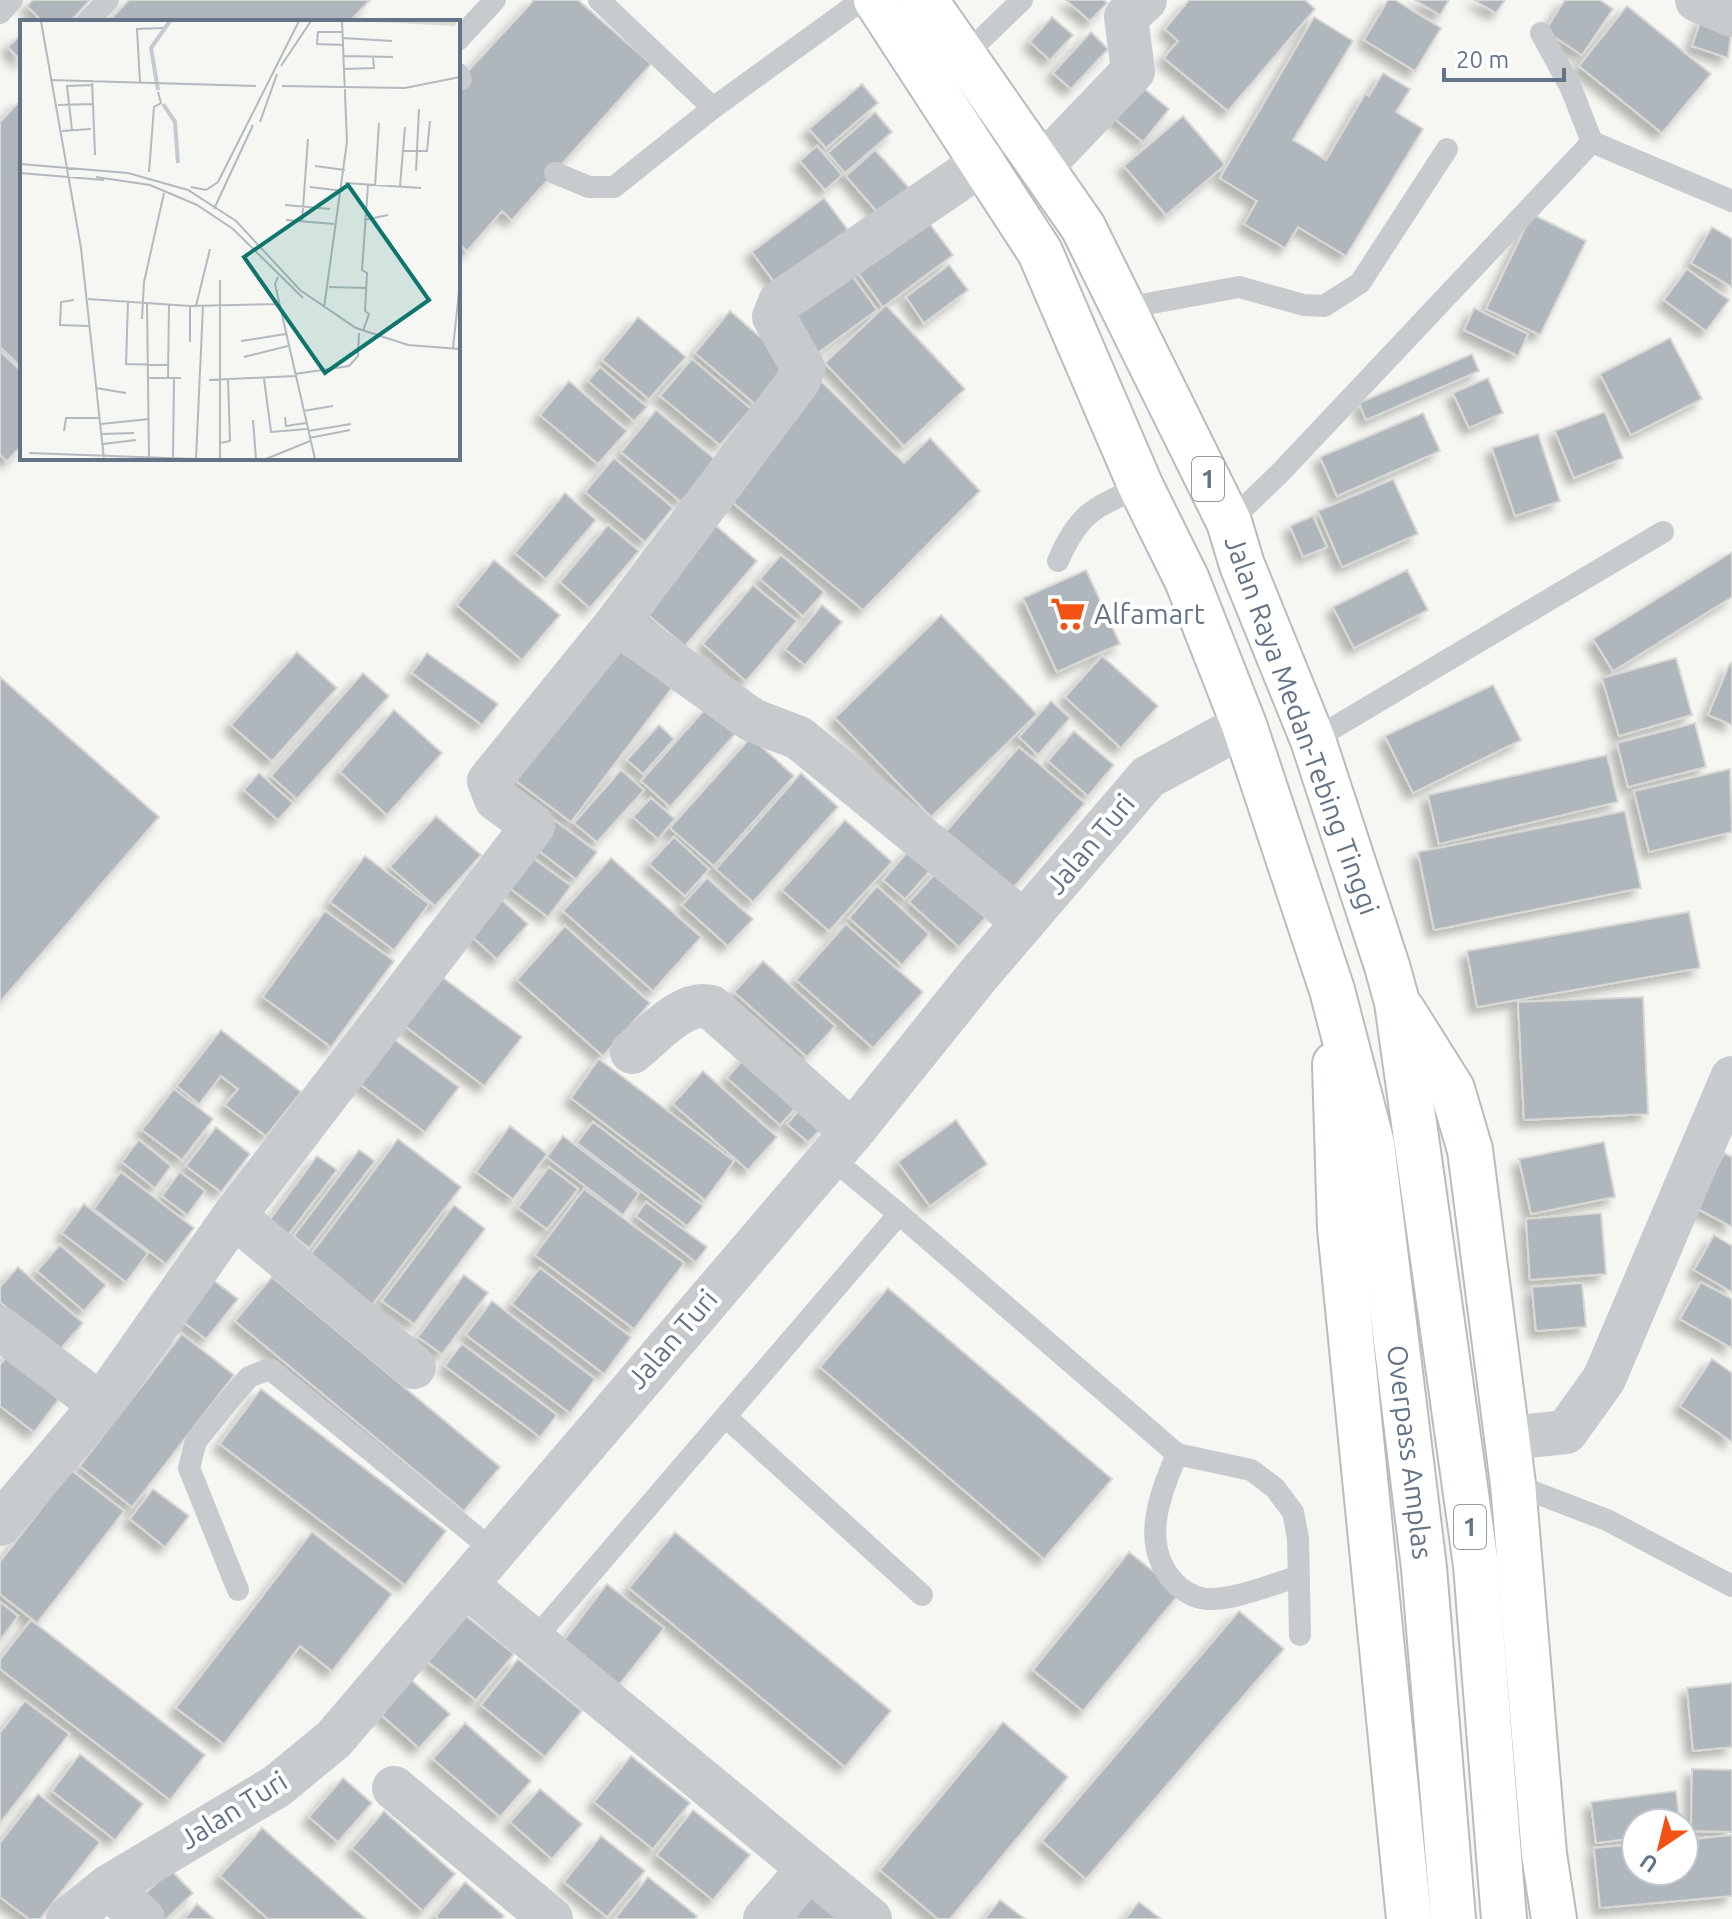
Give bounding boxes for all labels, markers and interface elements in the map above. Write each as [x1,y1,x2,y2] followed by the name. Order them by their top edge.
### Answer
[20,20,460,460] inset map
[1444,32,1564,82] scale bar
[1456,46,1509,73] text: 20 m
[1192,457,1224,501] road number: 1
[1219,531,1386,919] street label: Jalan Raya Medan-Tebing Tinggi
[1049,595,1087,633] supermarket icon: Alfamart
[1094,598,1205,629] place label: Alfamart
[1039,788,1140,900] street label: Jalan Turi
[620,1283,723,1394] street label: Jalan Turi
[1382,1343,1439,1561] street label: Overpass Amplas
[1454,1505,1486,1549] road number: 1
[173,1764,292,1855] street label: Jalan Turi
[1620,1807,1700,1887] north arrow
[1635,1849,1662,1878] text: U

